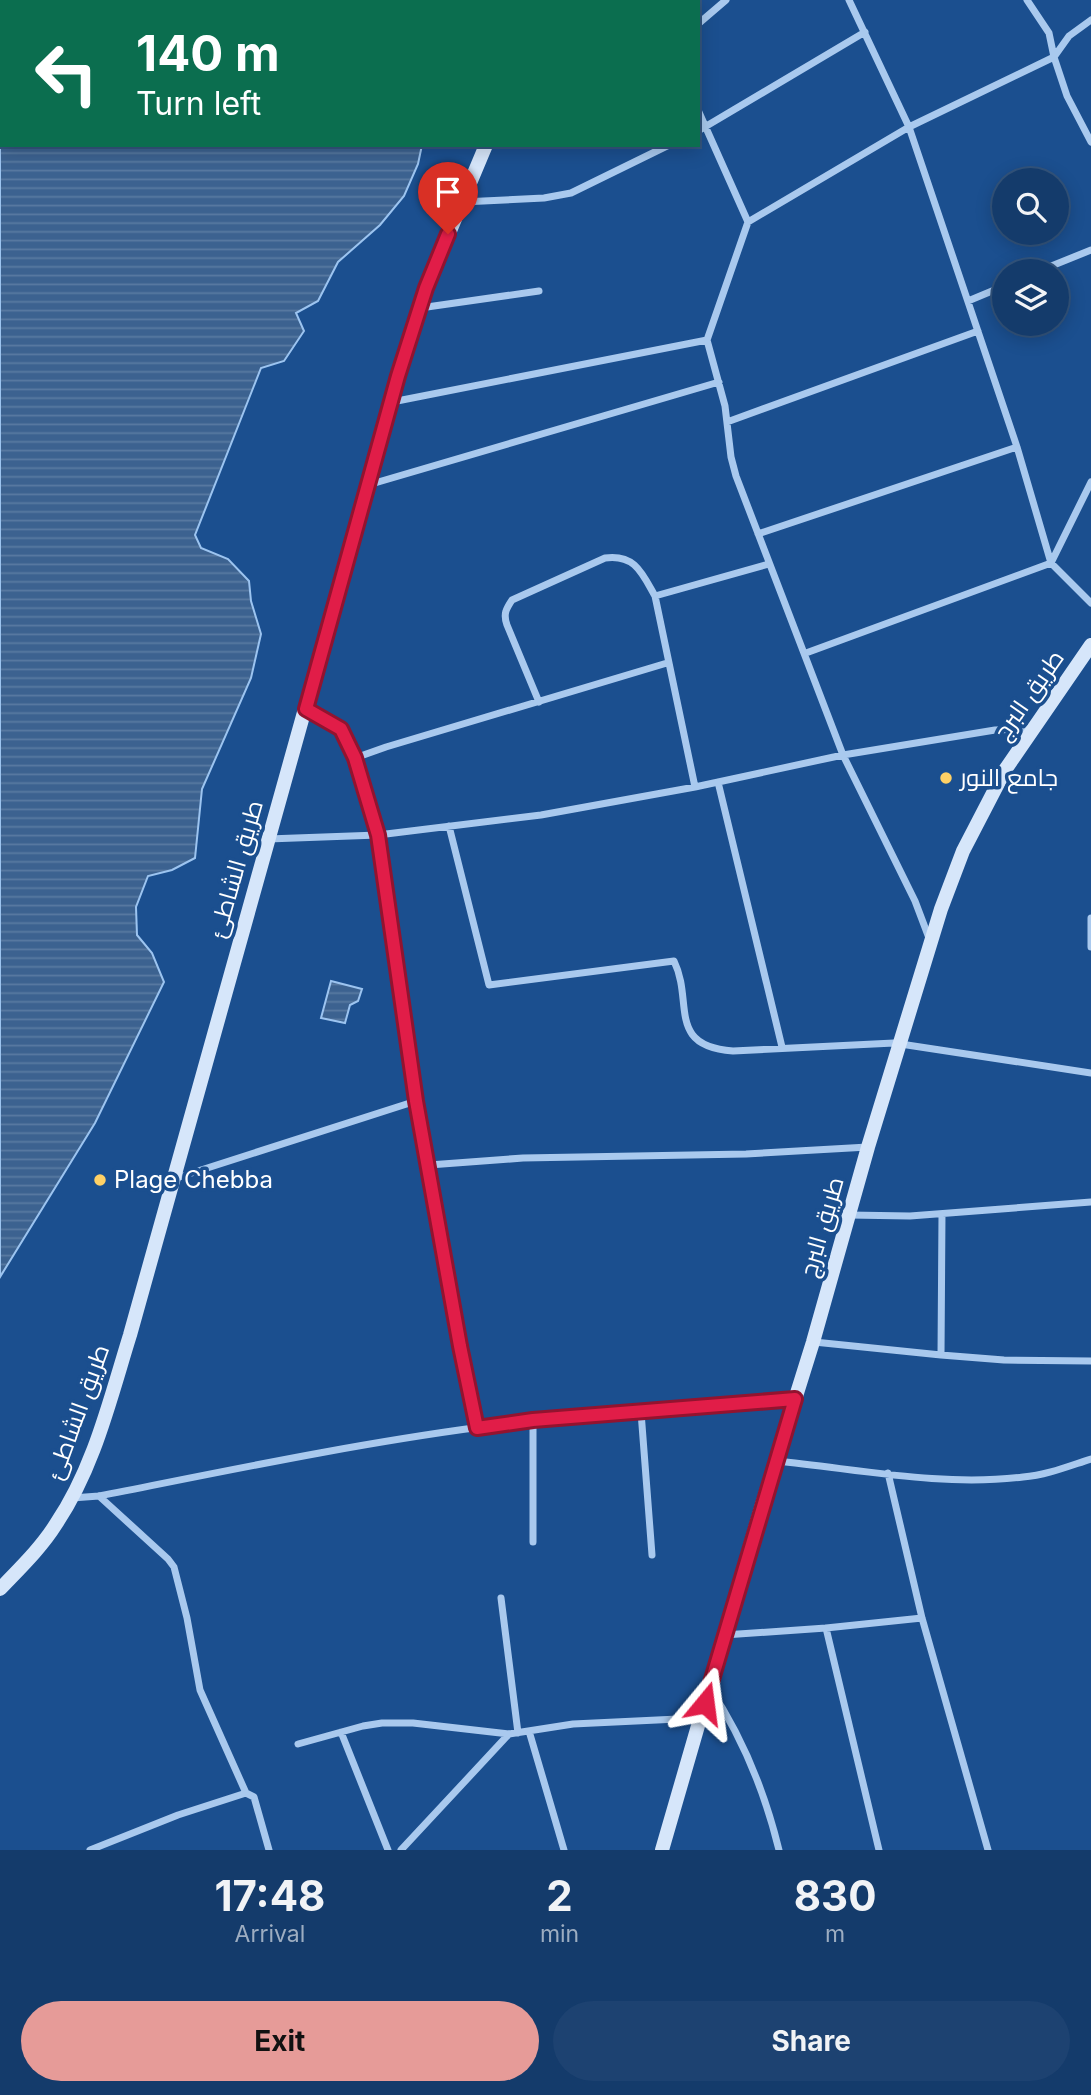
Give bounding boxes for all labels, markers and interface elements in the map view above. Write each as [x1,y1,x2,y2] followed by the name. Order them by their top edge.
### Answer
[136,24,280,83] text: 140 m
[21,28,112,119] icon: left
[136,84,261,123] text: Turn left
[418,162,478,234] pin
[992,168,1069,336] map controls
[992,168,1069,245] button: search
[429,173,467,211] icon: arrive
[992,259,1069,336] button: layers
[987,644,1072,746] street label: طريق البرج
[958,763,1058,794] place label: جامع النور
[938,770,954,786] marker: جامع النور
[202,797,270,941] street label: طريق الشاطئ
[114,1165,273,1194] place label: Plage Chebba
[92,1172,108,1188] marker: Plage Chebba
[793,1173,852,1281] street label: طريق البرج
[40,1340,116,1484] street label: طريق الشاطئ
[668,1666,742,1740] position arrow
[215,1870,325,1921] text: 17:48
[546,1870,573,1921] text: 2
[794,1870,876,1921] text: 830
[235,1920,305,1948] text: Arrival
[540,1920,579,1948] text: min
[825,1920,845,1948] text: m
[21,2001,539,2081] button: Exit
[553,2001,1070,2081] button: Share

